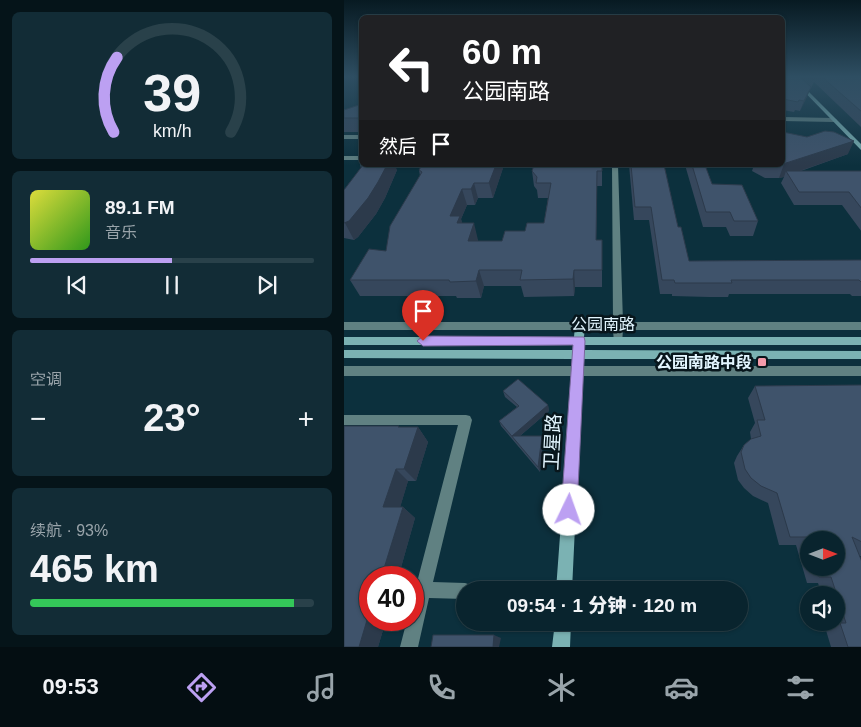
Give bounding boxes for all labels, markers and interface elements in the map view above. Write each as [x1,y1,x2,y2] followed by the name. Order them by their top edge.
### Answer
[462,32,542,71] text: 60 m
[379,35,444,100] icon: left
[143,64,201,122] text: 39
[462,79,550,104] text: 公园南路
[153,121,191,141] text: km/h
[427,130,455,158] icon: arrive
[379,136,417,157] text: 然后
[105,197,175,218] text: 89.1 FM
[105,224,137,241] text: 音乐
[63,271,91,299] icon: previous
[158,271,186,299] icon: pause
[253,271,281,299] icon: next
[402,290,444,341] pin
[409,297,437,325] icon: arrive
[571,316,635,333] street label: 公园南路
[656,354,752,371] place label: 公园南路中段
[756,356,768,368] marker: 公园南路中段
[30,371,62,388] text: 空调
[143,397,201,439] text: 23°
[30,403,46,434] text: −
[298,403,314,434] text: +
[541,413,564,471] street label: 卫星路
[542,483,594,535] position arrow
[30,522,108,539] text: 续航 · 93%
[800,531,845,576] north arrow
[800,531,845,631] map controls
[30,548,159,590] text: 465 km
[359,566,424,631] speed limit sign: 40
[800,586,845,631] button: sound
[507,595,697,616] text: 09:54 · 1 分钟 · 120 m
[184,670,219,705] icon: directions
[304,670,339,705] icon: music
[424,670,459,705] icon: phone
[544,670,579,705] icon: climate
[664,670,699,705] icon: car
[783,670,818,705] icon: filters
[42,674,99,699] text: 09:53

